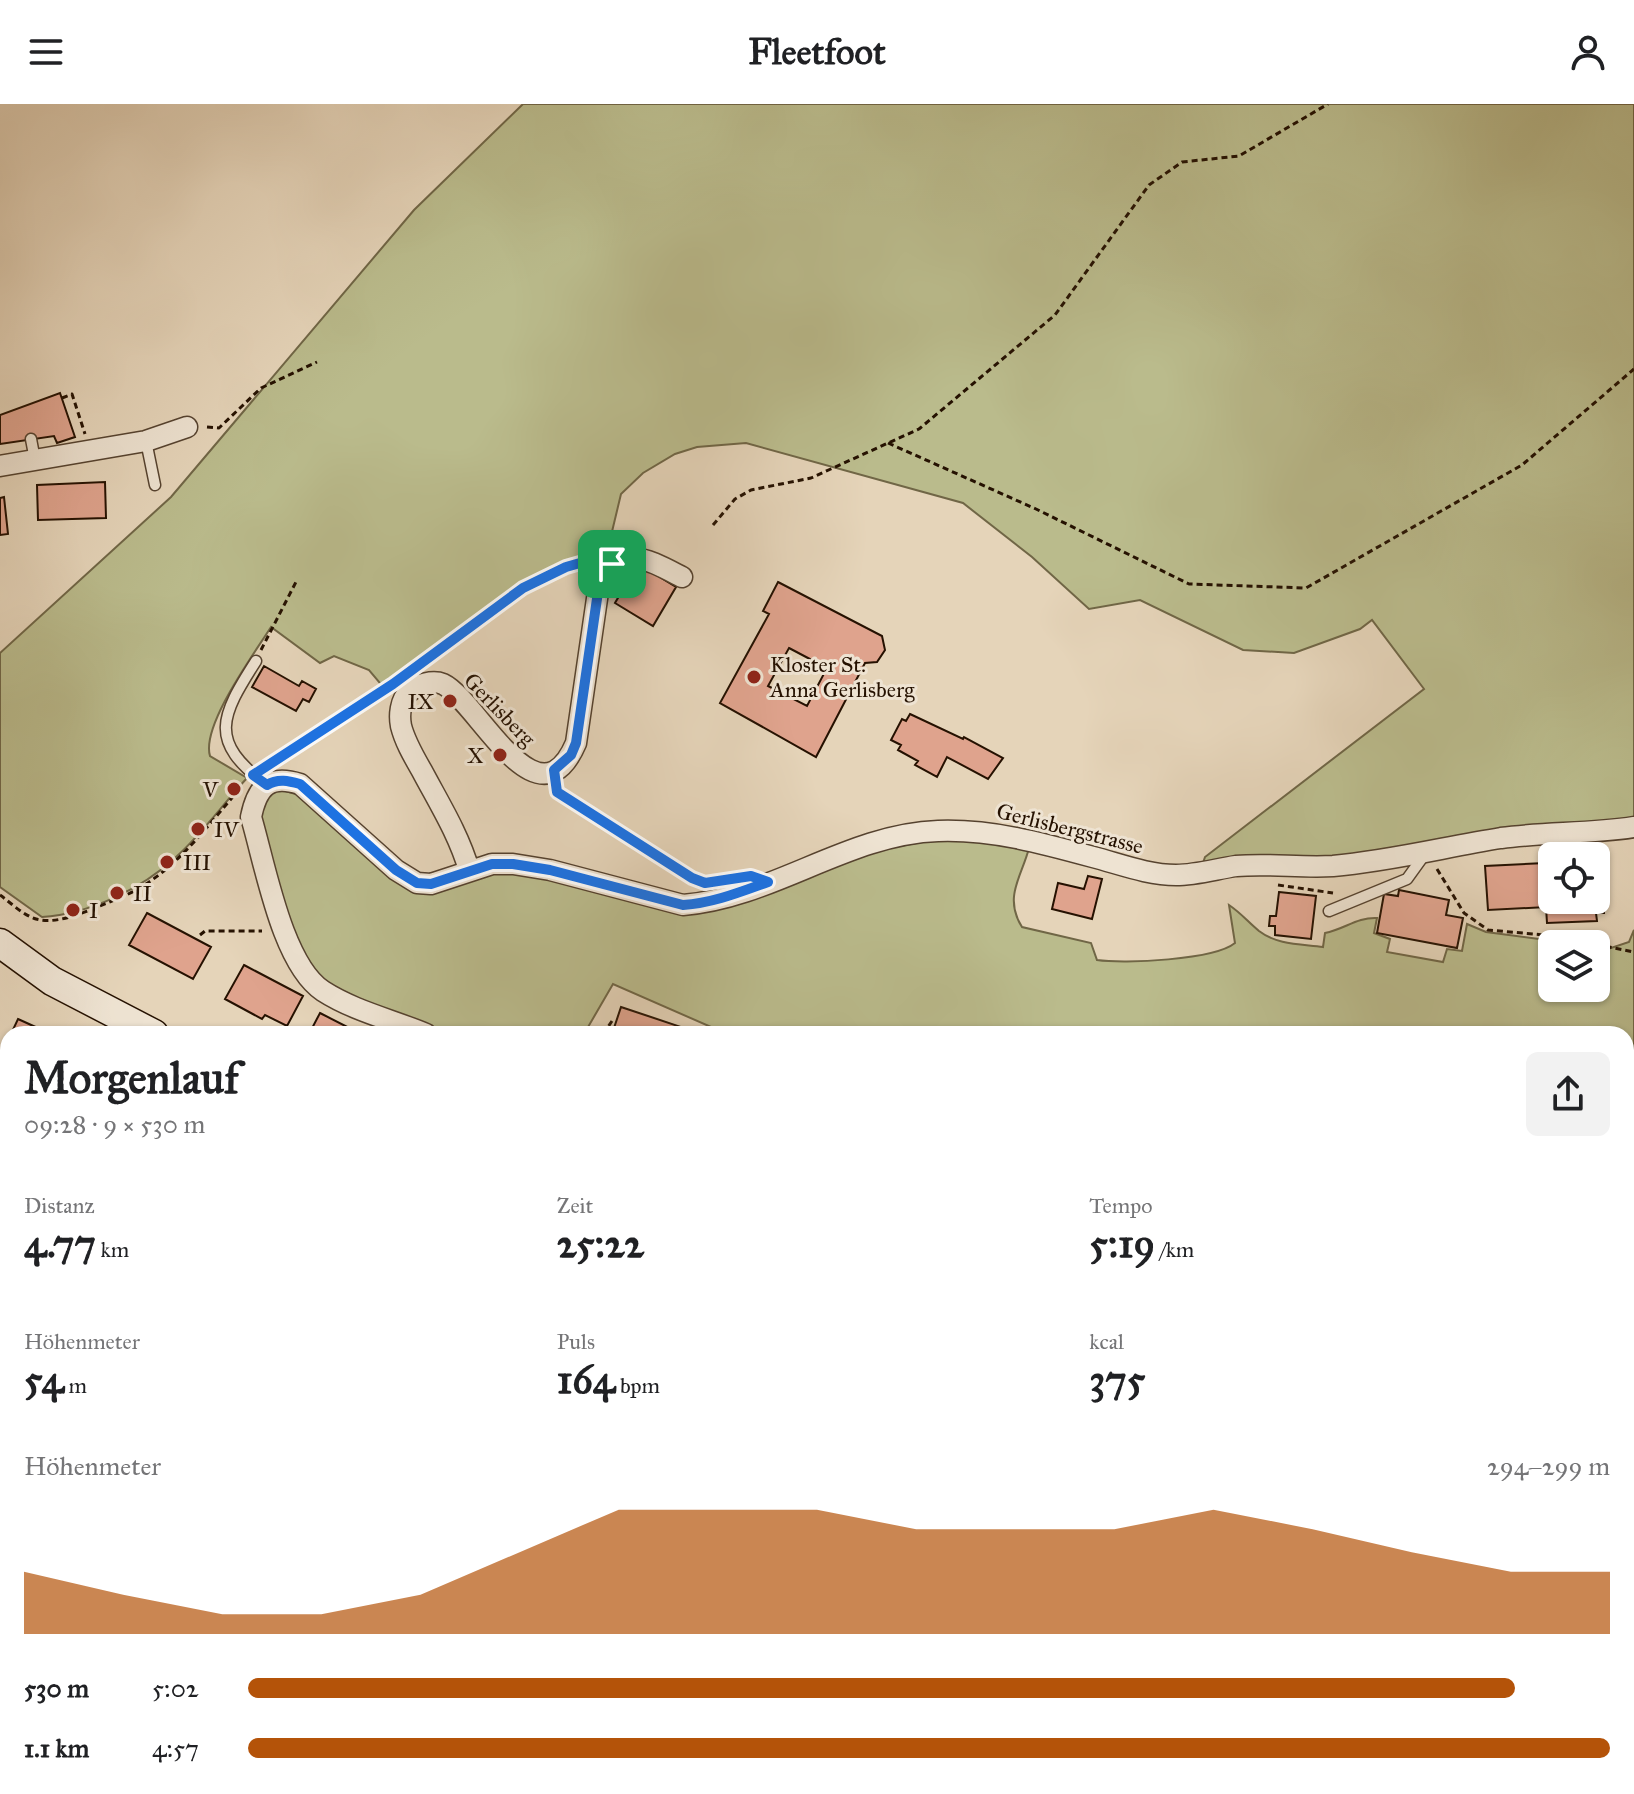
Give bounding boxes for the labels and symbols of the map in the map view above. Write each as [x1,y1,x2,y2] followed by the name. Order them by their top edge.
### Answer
[578,530,646,598] pin
[769,651,915,703] place label: Kloster St. Anna Gerlisberg
[458,667,542,752] street label: Gerlisberg
[745,668,763,686] marker: Kloster St. Anna Gerlisberg
[407,688,434,715] place label: IX
[441,692,459,710] marker: IX
[467,742,484,769] place label: X
[491,746,509,764] marker: X
[202,776,220,803] place label: V
[225,780,243,798] marker: V
[994,797,1146,860] street label: Gerlisbergstrasse
[214,816,240,843] place label: IV
[189,820,207,838] marker: IV
[183,849,211,876] place label: III
[158,853,176,871] marker: III
[133,880,152,907] place label: II
[108,884,126,902] marker: II
[89,897,98,924] place label: I
[64,901,82,919] marker: I

